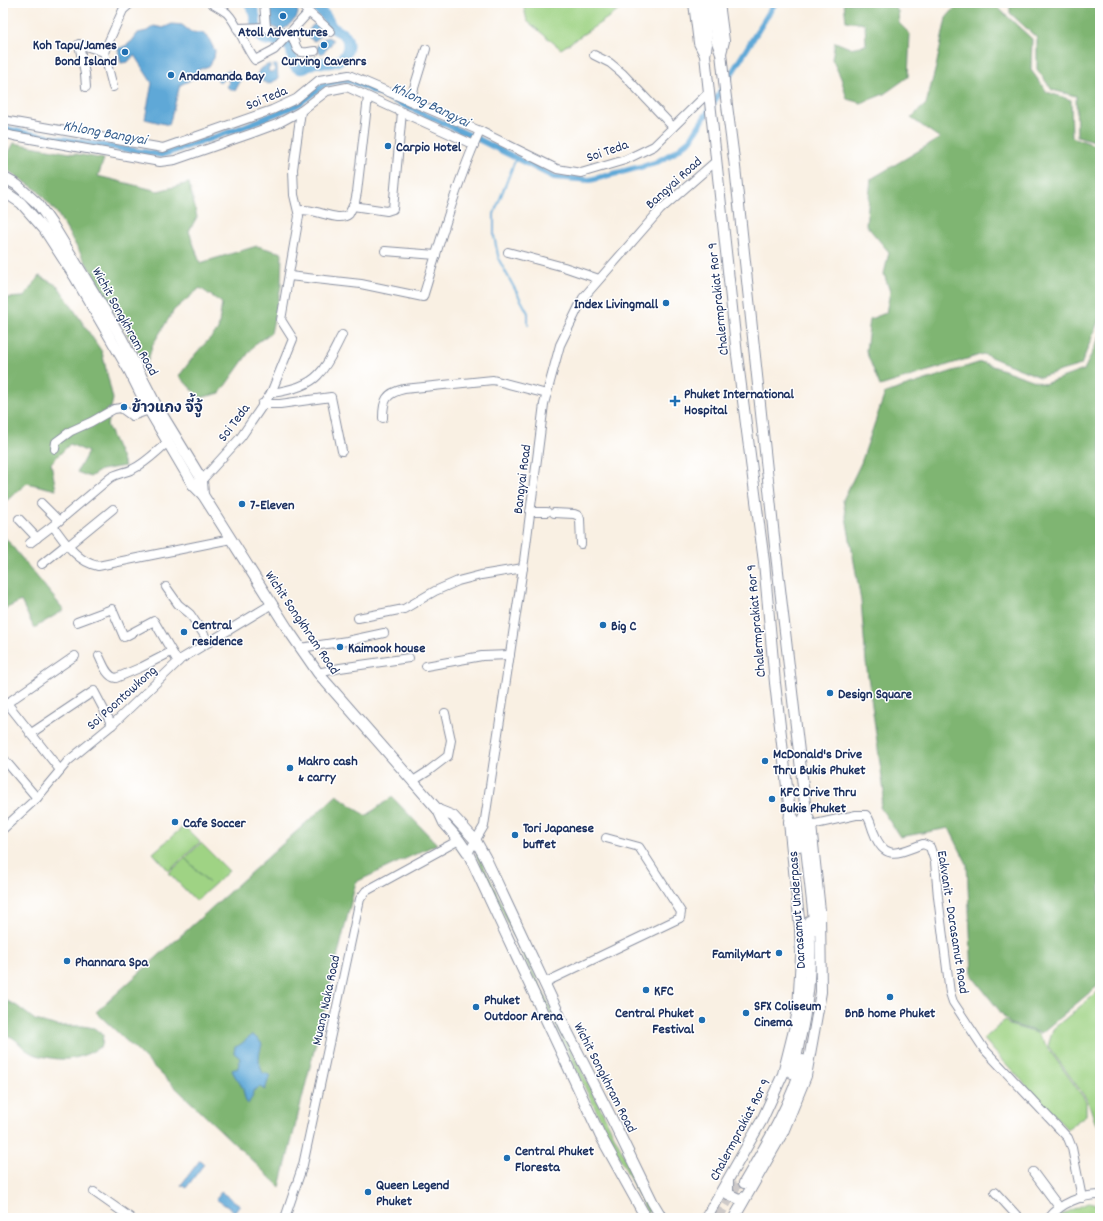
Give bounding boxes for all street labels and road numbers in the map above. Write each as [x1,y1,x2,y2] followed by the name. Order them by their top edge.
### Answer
[243,81,291,116] street label: Soi Teda
[584,135,632,168] street label: Soi Teda
[642,153,707,214] street label: Bangyai Road
[703,241,735,356] street label: Chalermprakiat Ror 9
[86,264,162,380] street label: Wichit Songkhram Road
[214,400,256,446] street label: Soi Teda
[509,443,537,515] street label: Bangyai Road
[742,563,772,678] street label: Chalermprakiat Ror 9
[259,567,344,679] street label: Wichit Songkhram Road
[83,661,162,736] street label: Soi Poontowkong
[931,849,973,995] street label: Eakvanit - Darasamut Road
[784,850,812,969] street label: Darasamut Underpass
[308,953,346,1047] street label: Muang Naka Road
[568,1019,641,1137] street label: Wichit Songkhram Road
[705,1075,776,1185] street label: Chalermprakiat Ror 9

